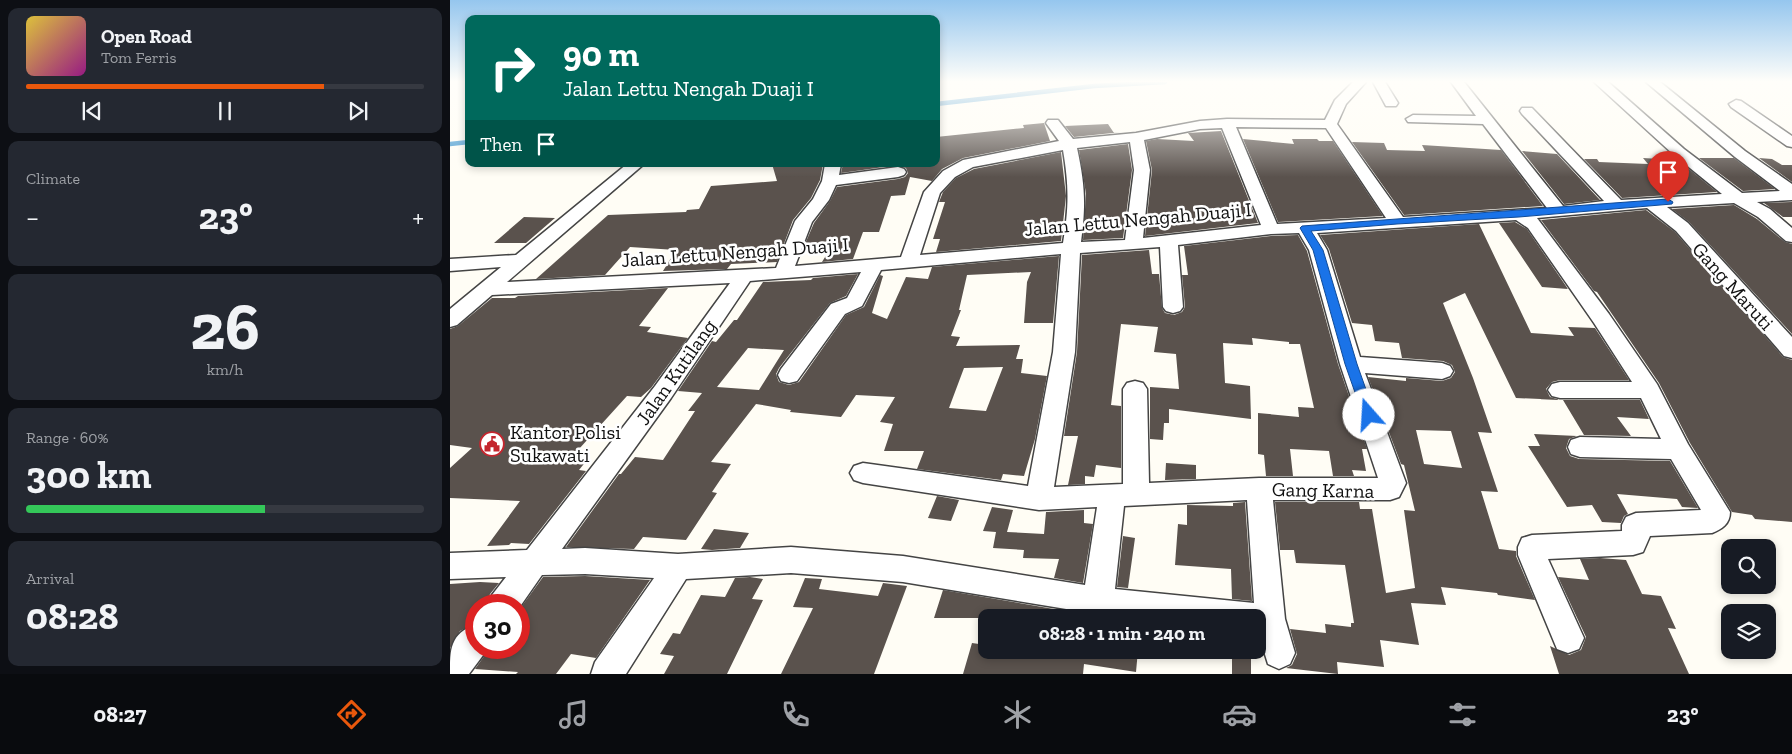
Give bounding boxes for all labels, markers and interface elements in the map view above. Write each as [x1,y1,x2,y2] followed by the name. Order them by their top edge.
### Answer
[101,25,192,48] text: Open Road
[563,33,639,75] text: 90 m
[480,35,545,100] icon: right
[101,48,177,67] text: Tom Ferris
[563,75,814,102] text: Jalan Lettu Nengah Duaji I
[78,97,106,125] icon: previous
[211,97,239,125] icon: pause
[344,97,372,125] icon: next
[532,130,560,158] icon: arrive
[480,133,522,156] text: Then
[1647,151,1689,202] pin
[1654,158,1682,186] icon: arrive
[26,169,80,188] text: Climate
[198,193,253,239] text: 23°
[1023,197,1253,241] street label: Jalan Lettu Nengah Duaji I
[26,201,39,234] text: −
[412,201,424,234] text: +
[620,232,850,272] street label: Jalan Lettu Nengah Duaji I
[1687,237,1779,335] street label: Gang Maruti
[190,288,260,366] text: 26
[631,314,721,429] street label: Jalan Kutilang
[207,360,243,379] text: km/h
[1342,388,1394,440] position arrow
[510,420,621,467] place label: Kantor Polisi Sukawati
[26,428,109,447] text: Range · 60%
[479,431,505,457] public building icon: Kantor Polisi Sukawati
[26,452,151,498] text: 300 km
[1272,477,1375,503] street label: Gang Karna
[1721,539,1776,659] map controls
[1721,539,1776,594] button: search
[26,569,74,588] text: Arrival
[26,593,119,639] text: 08:28
[465,594,530,659] speed limit sign: 30
[1721,604,1776,659] button: layers
[1039,622,1205,645] text: 08:28 · 1 min · 240 m
[334,697,369,732] icon: directions
[556,697,591,732] icon: music
[778,697,813,732] icon: phone
[1000,697,1035,732] icon: climate
[1222,697,1257,732] icon: car
[1445,697,1480,732] icon: filters
[94,701,146,728] text: 08:27
[1667,701,1698,728] text: 23°

